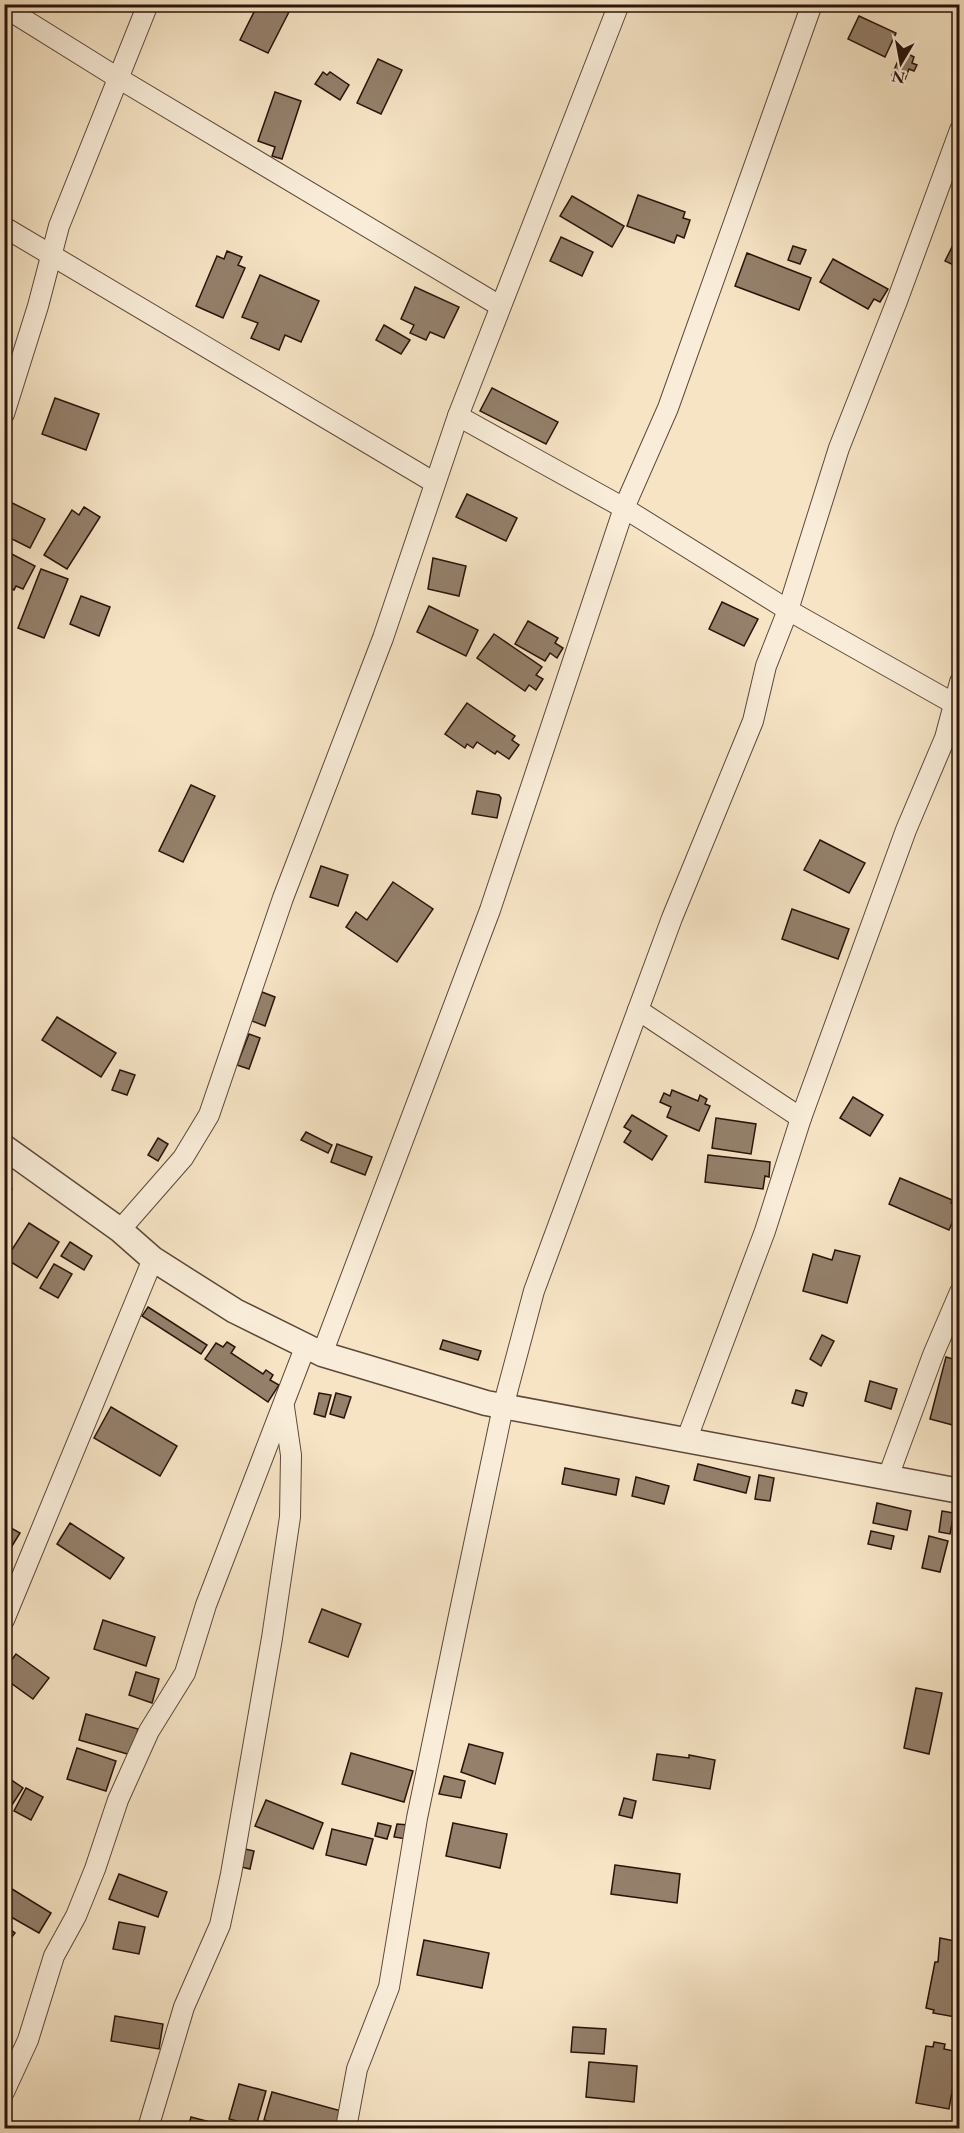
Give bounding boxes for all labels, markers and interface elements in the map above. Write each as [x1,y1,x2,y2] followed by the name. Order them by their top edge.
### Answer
[871,33,931,93] north arrow
[890,66,907,89] text: N

